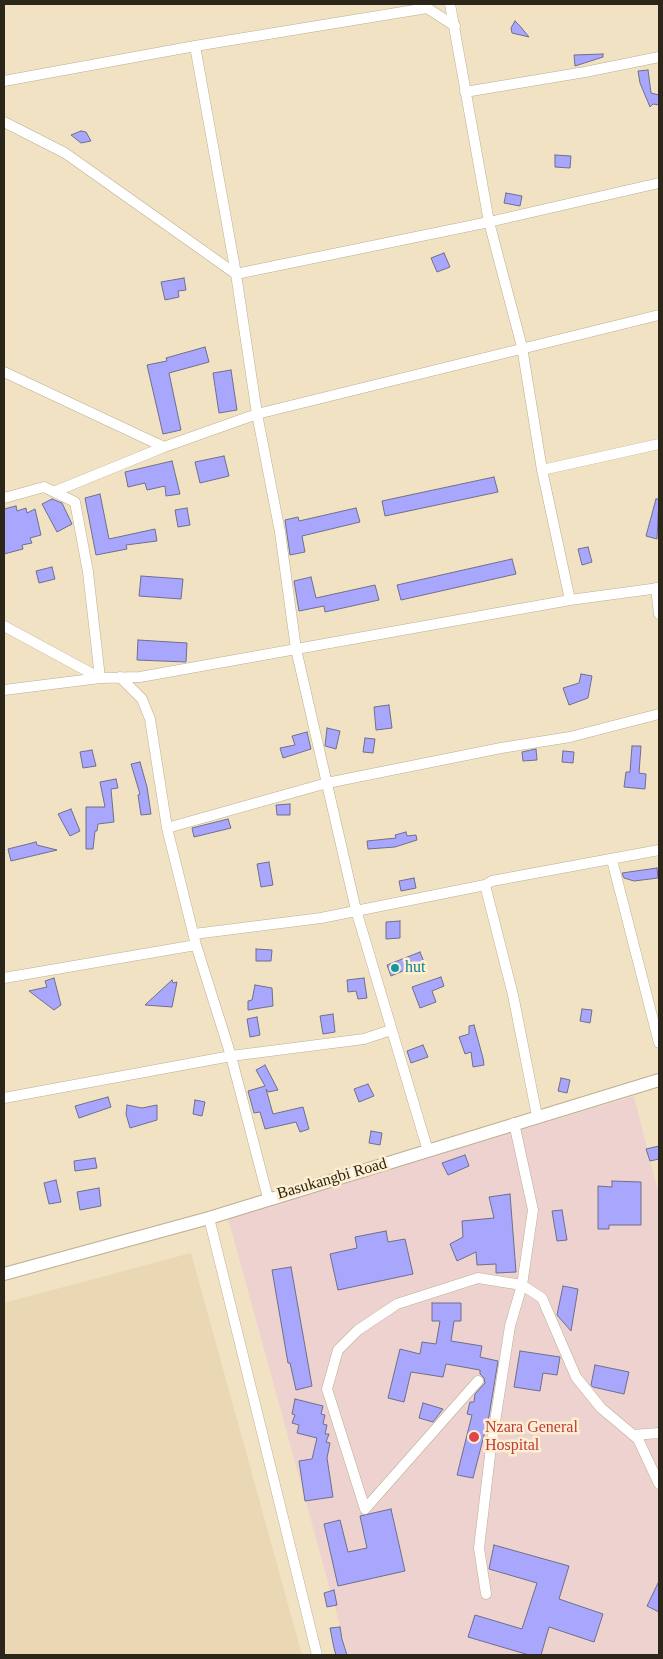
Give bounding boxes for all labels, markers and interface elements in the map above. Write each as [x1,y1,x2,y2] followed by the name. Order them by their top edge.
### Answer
[405,958,425,978] place label: hut
[389,962,401,974] marker: hut
[275,1154,389,1204] street label: Basukangbi Road
[485,1418,578,1456] place label: Nzara General Hospital
[467,1430,481,1444] marker: Nzara General Hospital

